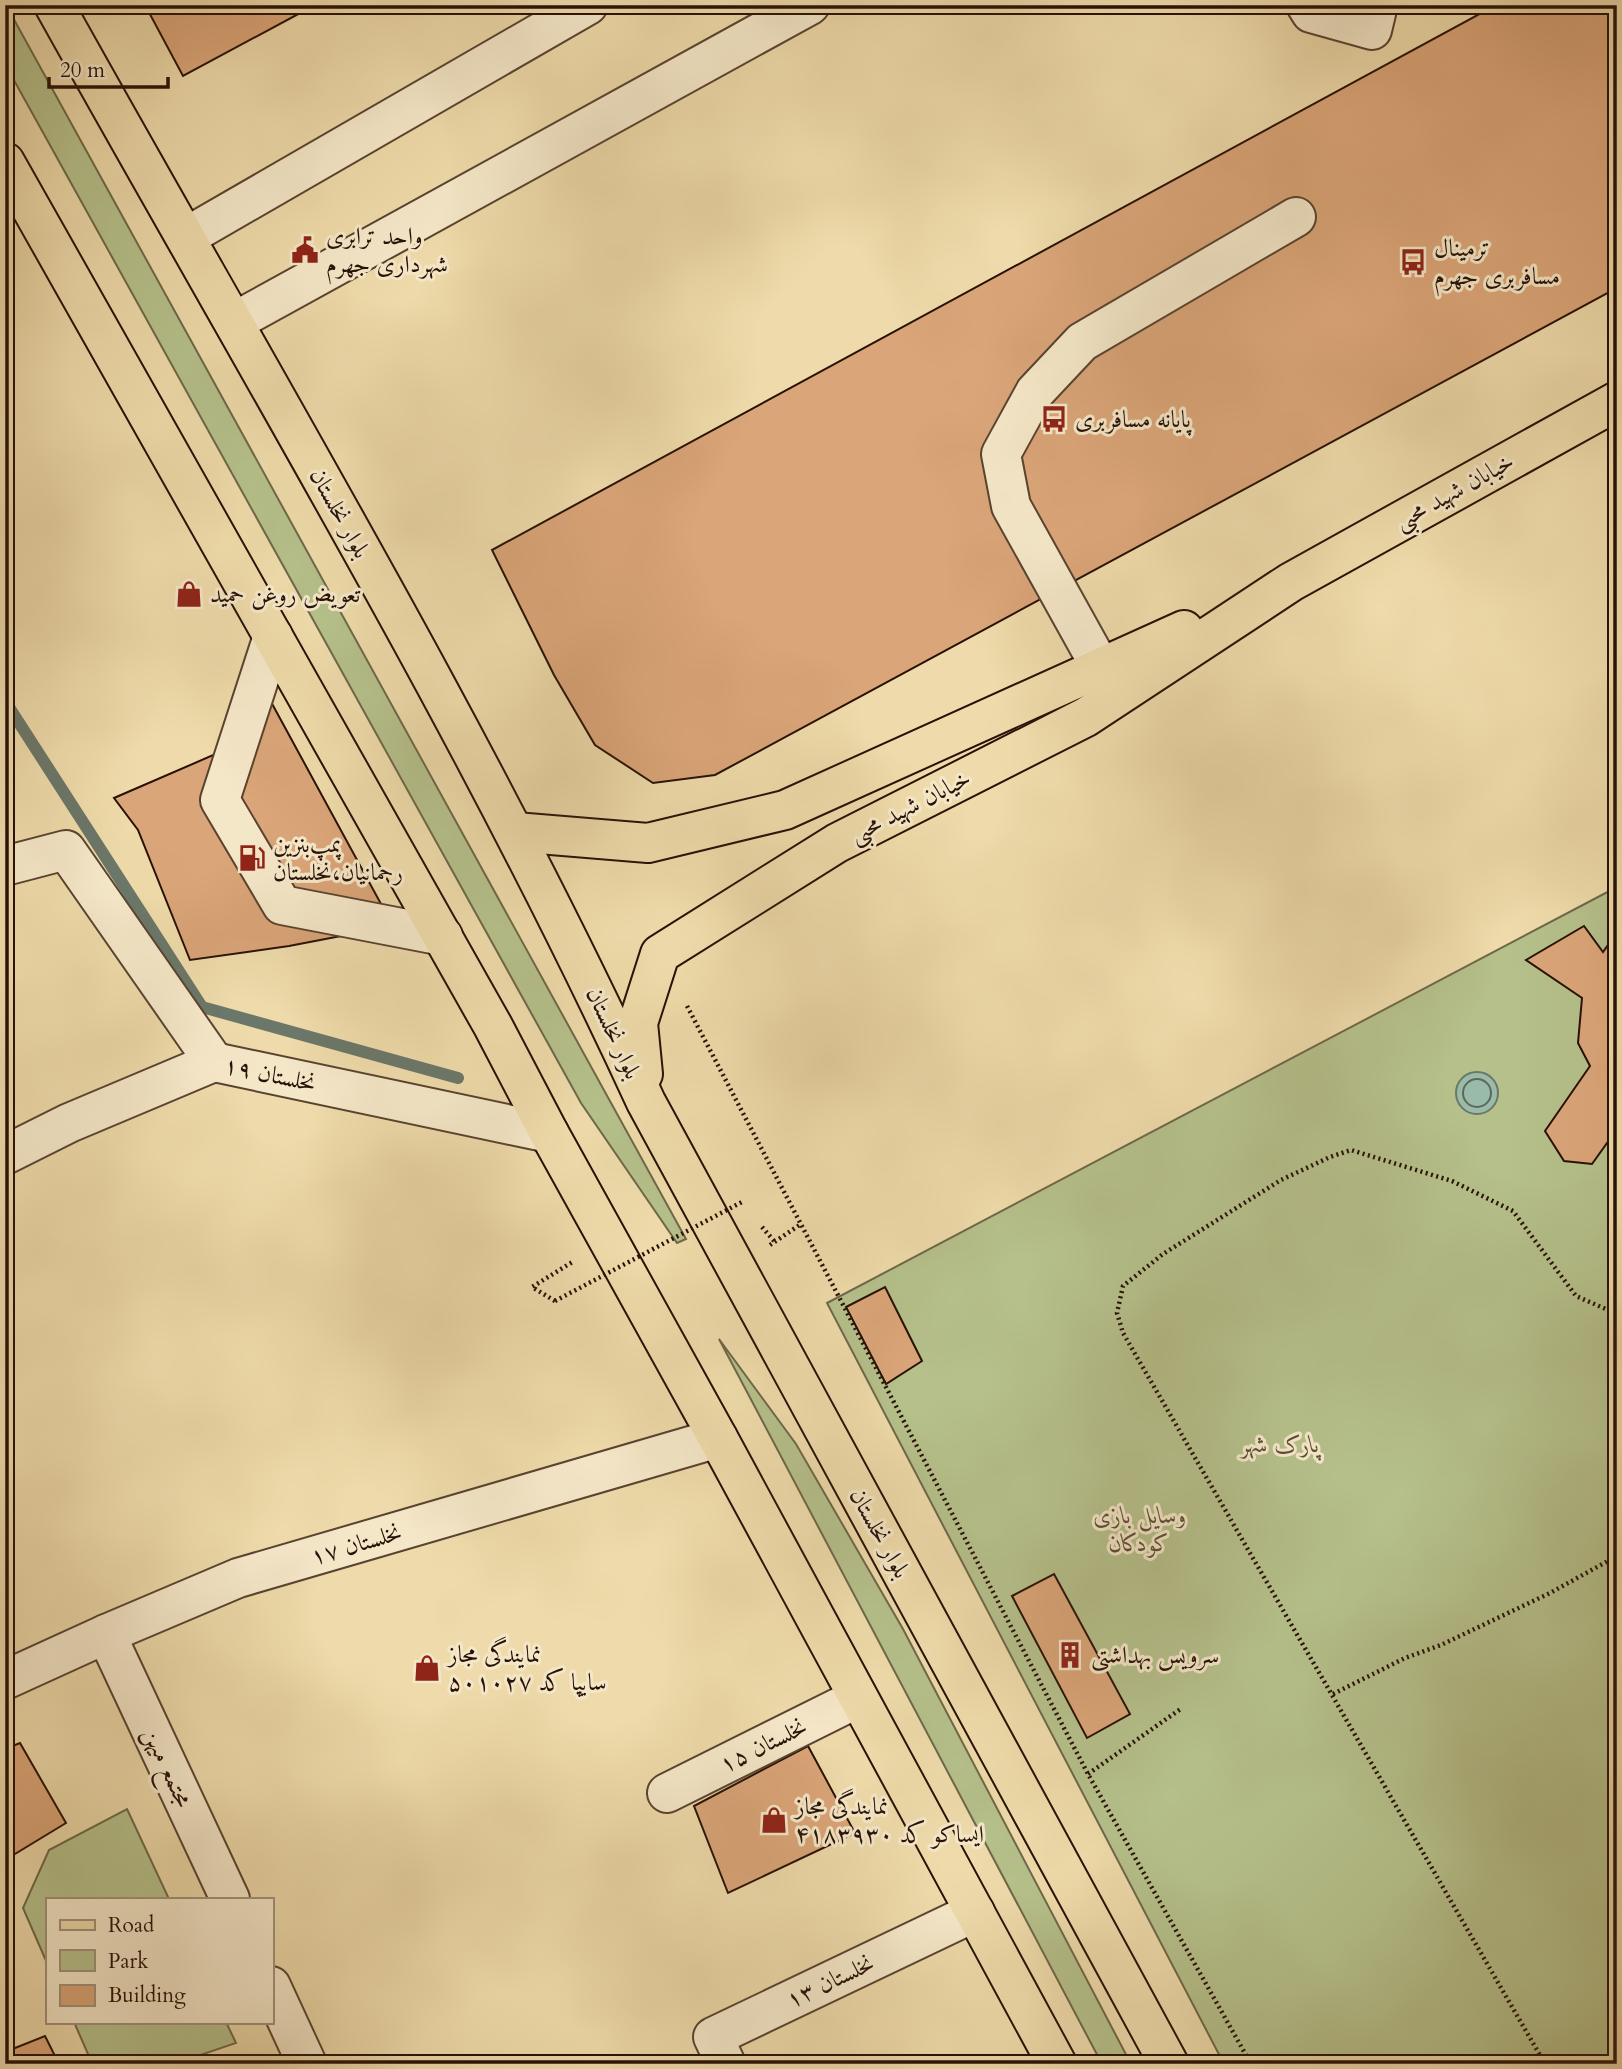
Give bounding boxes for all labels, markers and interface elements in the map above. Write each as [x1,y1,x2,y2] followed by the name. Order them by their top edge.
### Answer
[49,46,168,90] scale bar
[60,56,105,85] text: 20 m
[326,220,448,285] place label: واحد ترابری شهرداری جهرم
[1434,232,1560,297] place label: ترمینال مسافربری جهرم
[290,235,320,265] public building icon: واحد ترابری شهرداری جهرم
[1398,247,1428,277] bus stop icon: ترمینال مسافربری جهرم
[1075,403,1192,436] place label: پایانه مسافربری
[1039,404,1069,434] bus stop icon: پایانه مسافربری
[1388,445,1522,541] street label: خیابان شهید محبی
[301,462,378,564] street label: بلوار نخلستان
[210,578,361,611] place label: تعویض روغن حمید
[174,579,204,609] shop icon: تعویض روغن حمید
[844,762,978,854] street label: خیابان شهید محبی
[273,828,403,889] place label: پمپ‌بنزین رحمانیان،نخلستان
[237,843,267,873] fuel station icon: پمپ‌بنزین رحمانیان،نخلستان
[578,982,649,1085] street label: بلوار نخلستان
[221,1049,319,1100] street label: نخلستان ۱۹
[1238,1428,1322,1461] park label: پارک شهر
[841,1482,918,1584] street label: بلوار نخلستان
[1093,1499,1187,1560] park label: وسایل بازی کودکان
[307,1516,406,1573] street label: نخلستان ۱۷
[446,1636,607,1699] place label: نمایندگی مجاز سایپا کد ۵۰۱۰۲۷
[1091,1639,1219,1672] place label: سرویس بهداشتی
[1055,1640,1085,1670] building icon: سرویس بهداشتی
[412,1653,442,1683] shop icon: نمایندگی مجاز سایپا کد ۵۰۱۰۲۷
[714,1710,812,1781] street label: نخلستان ۱۵
[130,1722,201,1815] street label: مجتمع میهن
[793,1788,984,1851] place label: نمایندگی مجاز ایساکو کد ۴۱۸۳۹۳۰
[759,1805,789,1835] shop icon: نمایندگی مجاز ایساکو کد ۴۱۸۳۹۳۰
[46,1898,273,2024] legend
[108,1911,154,1940] text: Road
[108,1947,149,1976] text: Park
[781,1947,880,2016] street label: نخلستان ۱۳
[108,1981,186,2010] text: Building

